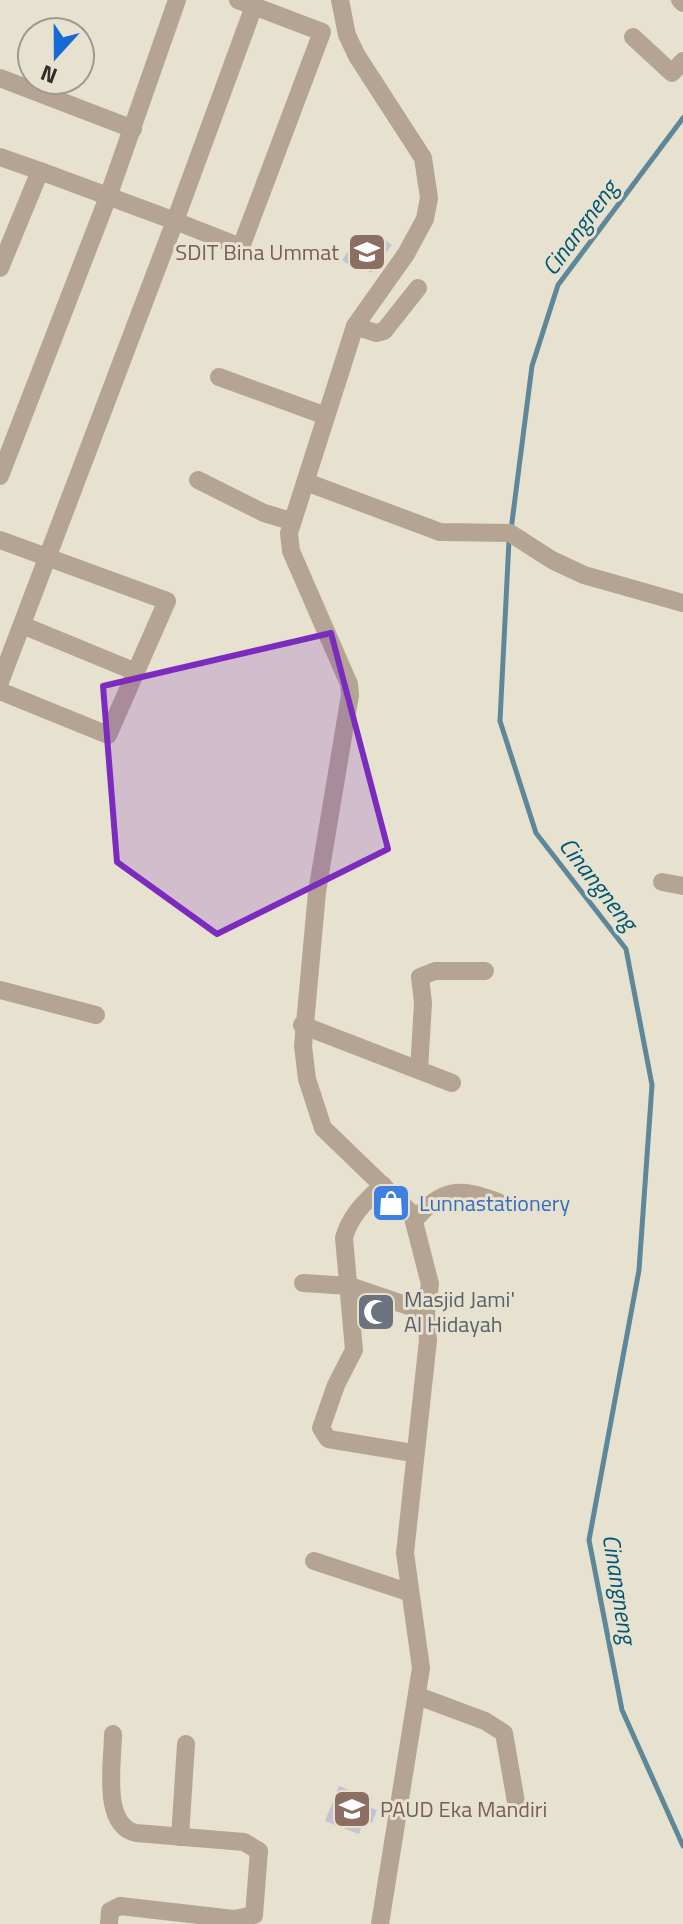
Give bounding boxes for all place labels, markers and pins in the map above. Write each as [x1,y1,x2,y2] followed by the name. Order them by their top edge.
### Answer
[346,231,388,273] school or university icon: SDIT Bina Ummat
[175,235,339,269] place label: SDIT Bina Ummat
[370,1182,412,1224] shop icon: Lunnastationery
[419,1186,570,1220] place label: Lunnastationery
[404,1282,515,1341] place label: Masjid Jami' Al Hidayah
[355,1291,397,1333] mosque icon: Masjid Jami' Al Hidayah
[331,1788,373,1830] school or university icon: PAUD Eka Mandiri
[380,1792,547,1826] place label: PAUD Eka Mandiri

